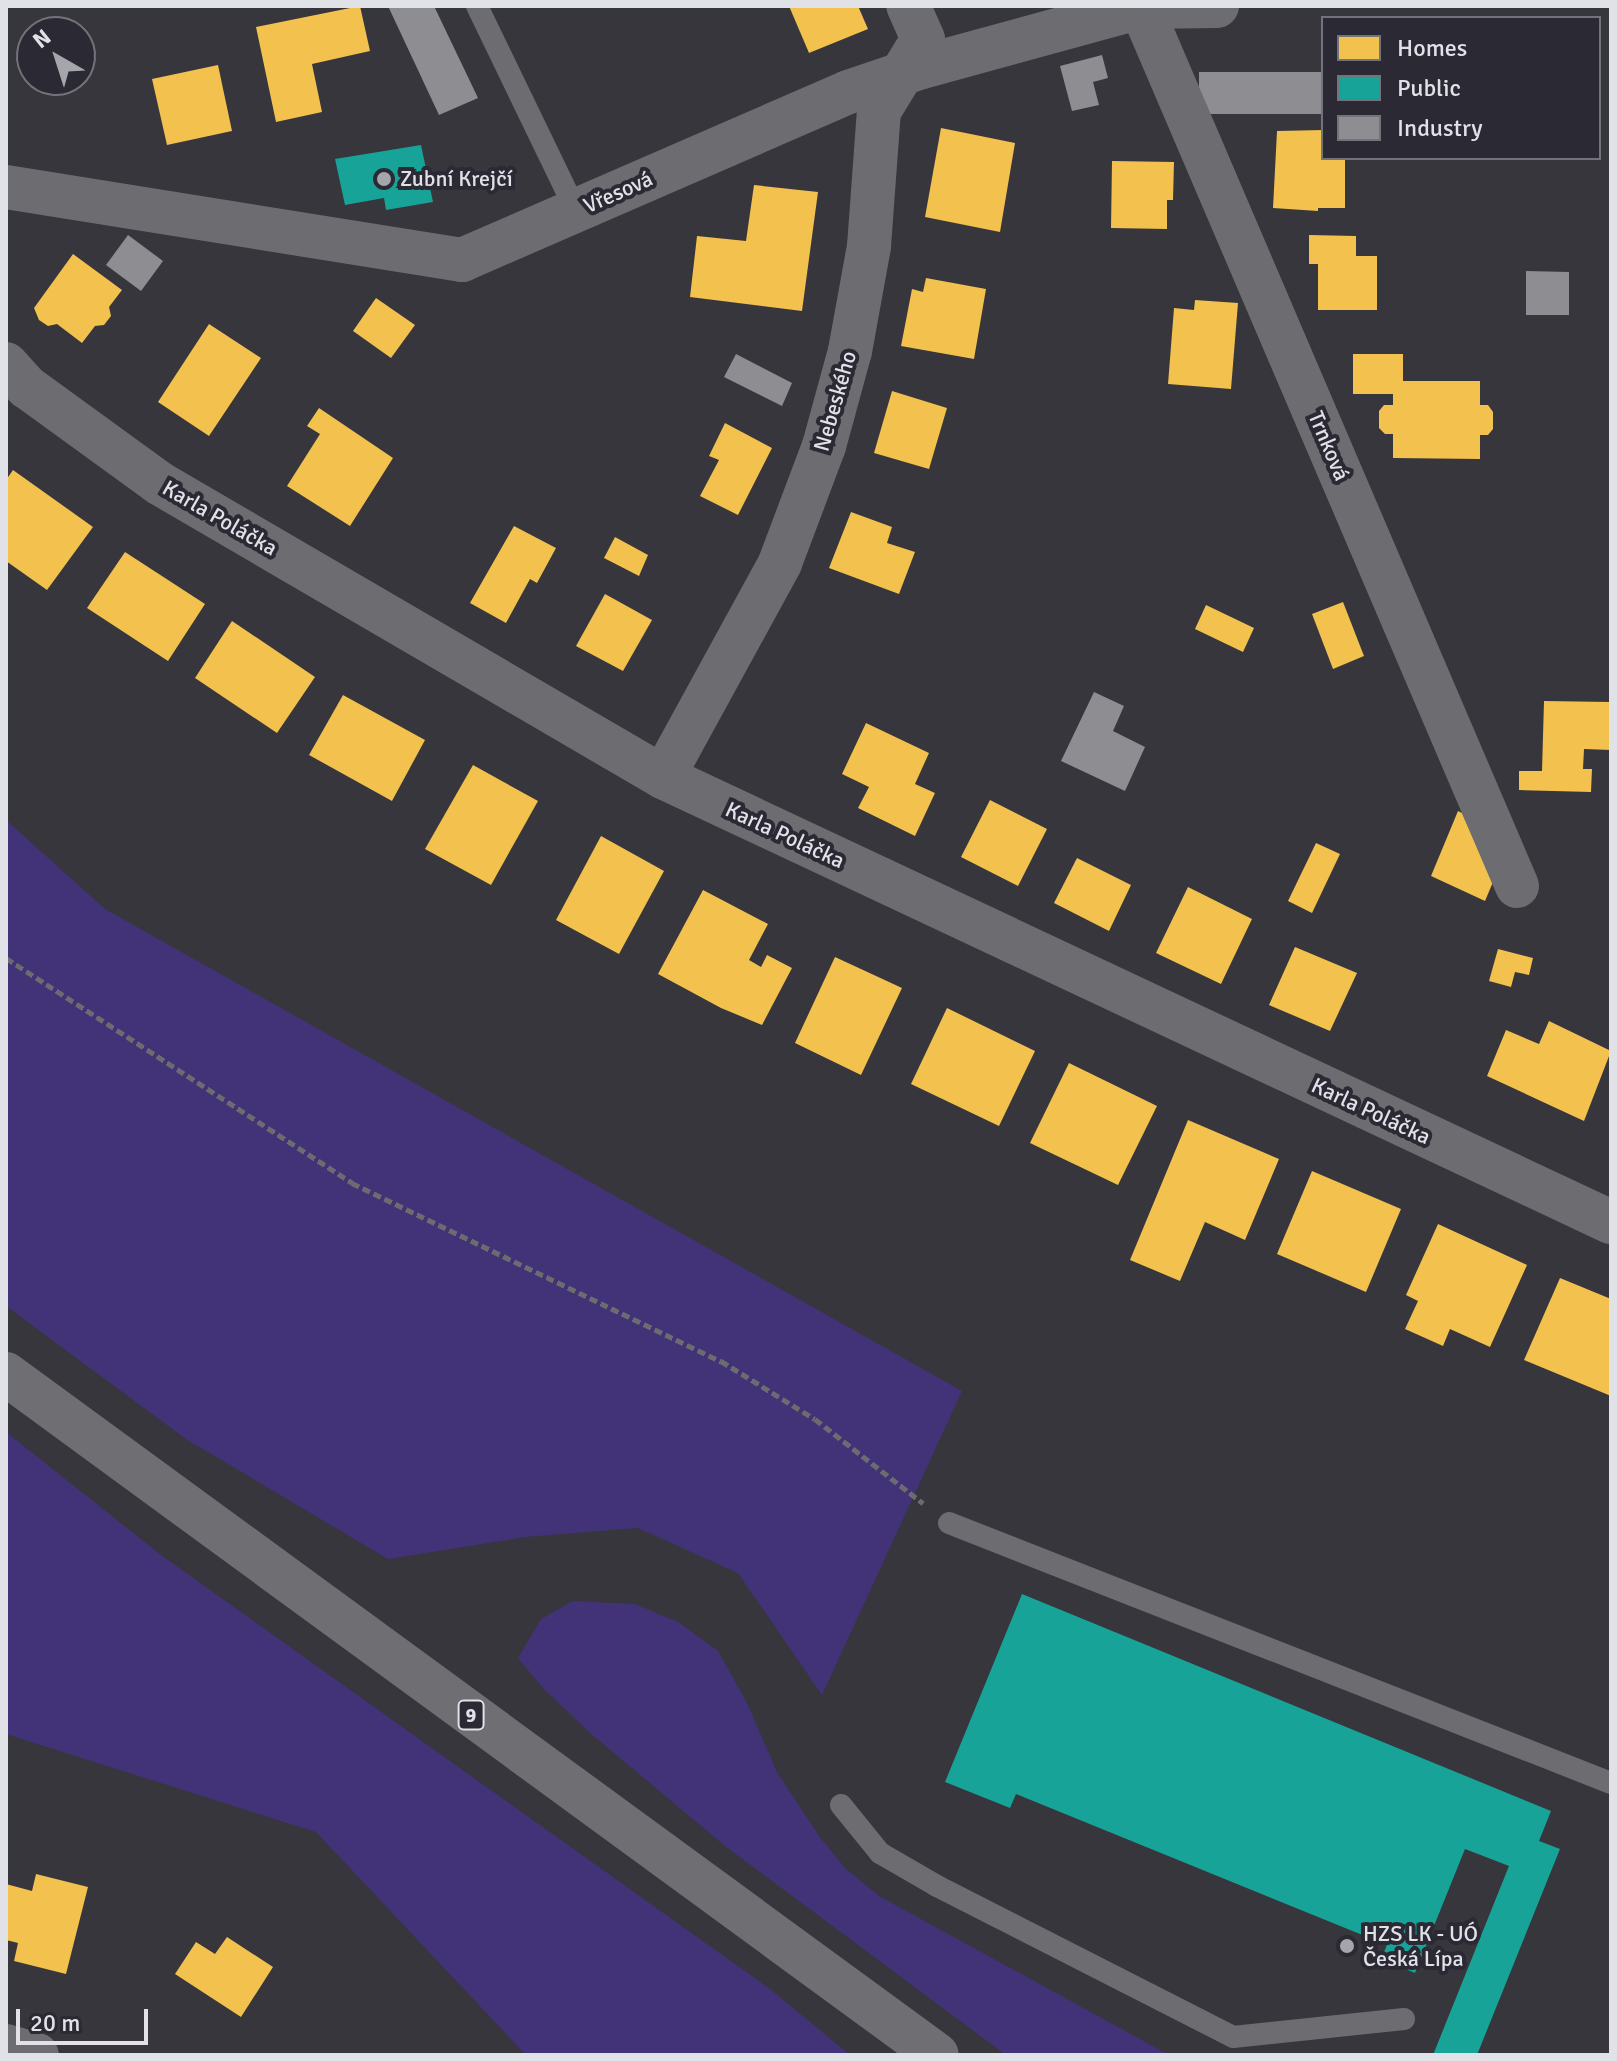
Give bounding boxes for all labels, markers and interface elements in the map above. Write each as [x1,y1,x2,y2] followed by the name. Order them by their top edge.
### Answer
[16,16,96,96] north arrow
[1321,16,1601,160] legend
[27,23,56,54] text: N
[1397,33,1467,63] text: Homes
[1397,73,1461,103] text: Public
[1397,113,1483,143] text: Industry
[579,165,657,219] street label: Vřesová
[400,166,513,192] place label: Zubní Krejčí
[375,170,393,188] marker: Zubní Krejčí
[808,348,862,454] street label: Nebeského
[1303,407,1355,485] street label: Trnková
[158,474,282,562] street label: Karla Poláčka
[721,796,849,874] street label: Karla Poláčka
[1307,1072,1435,1150] street label: Karla Poláčka
[457,1699,485,1731] road number: 9
[1363,1920,1478,1972] place label: HZS LK - UÓ Česká Lípa
[1338,1937,1356,1955] marker: HZS LK - UÓ Česká Lípa
[20,1993,152,2043] scale bar
[30,2008,80,2038] text: 20 m

